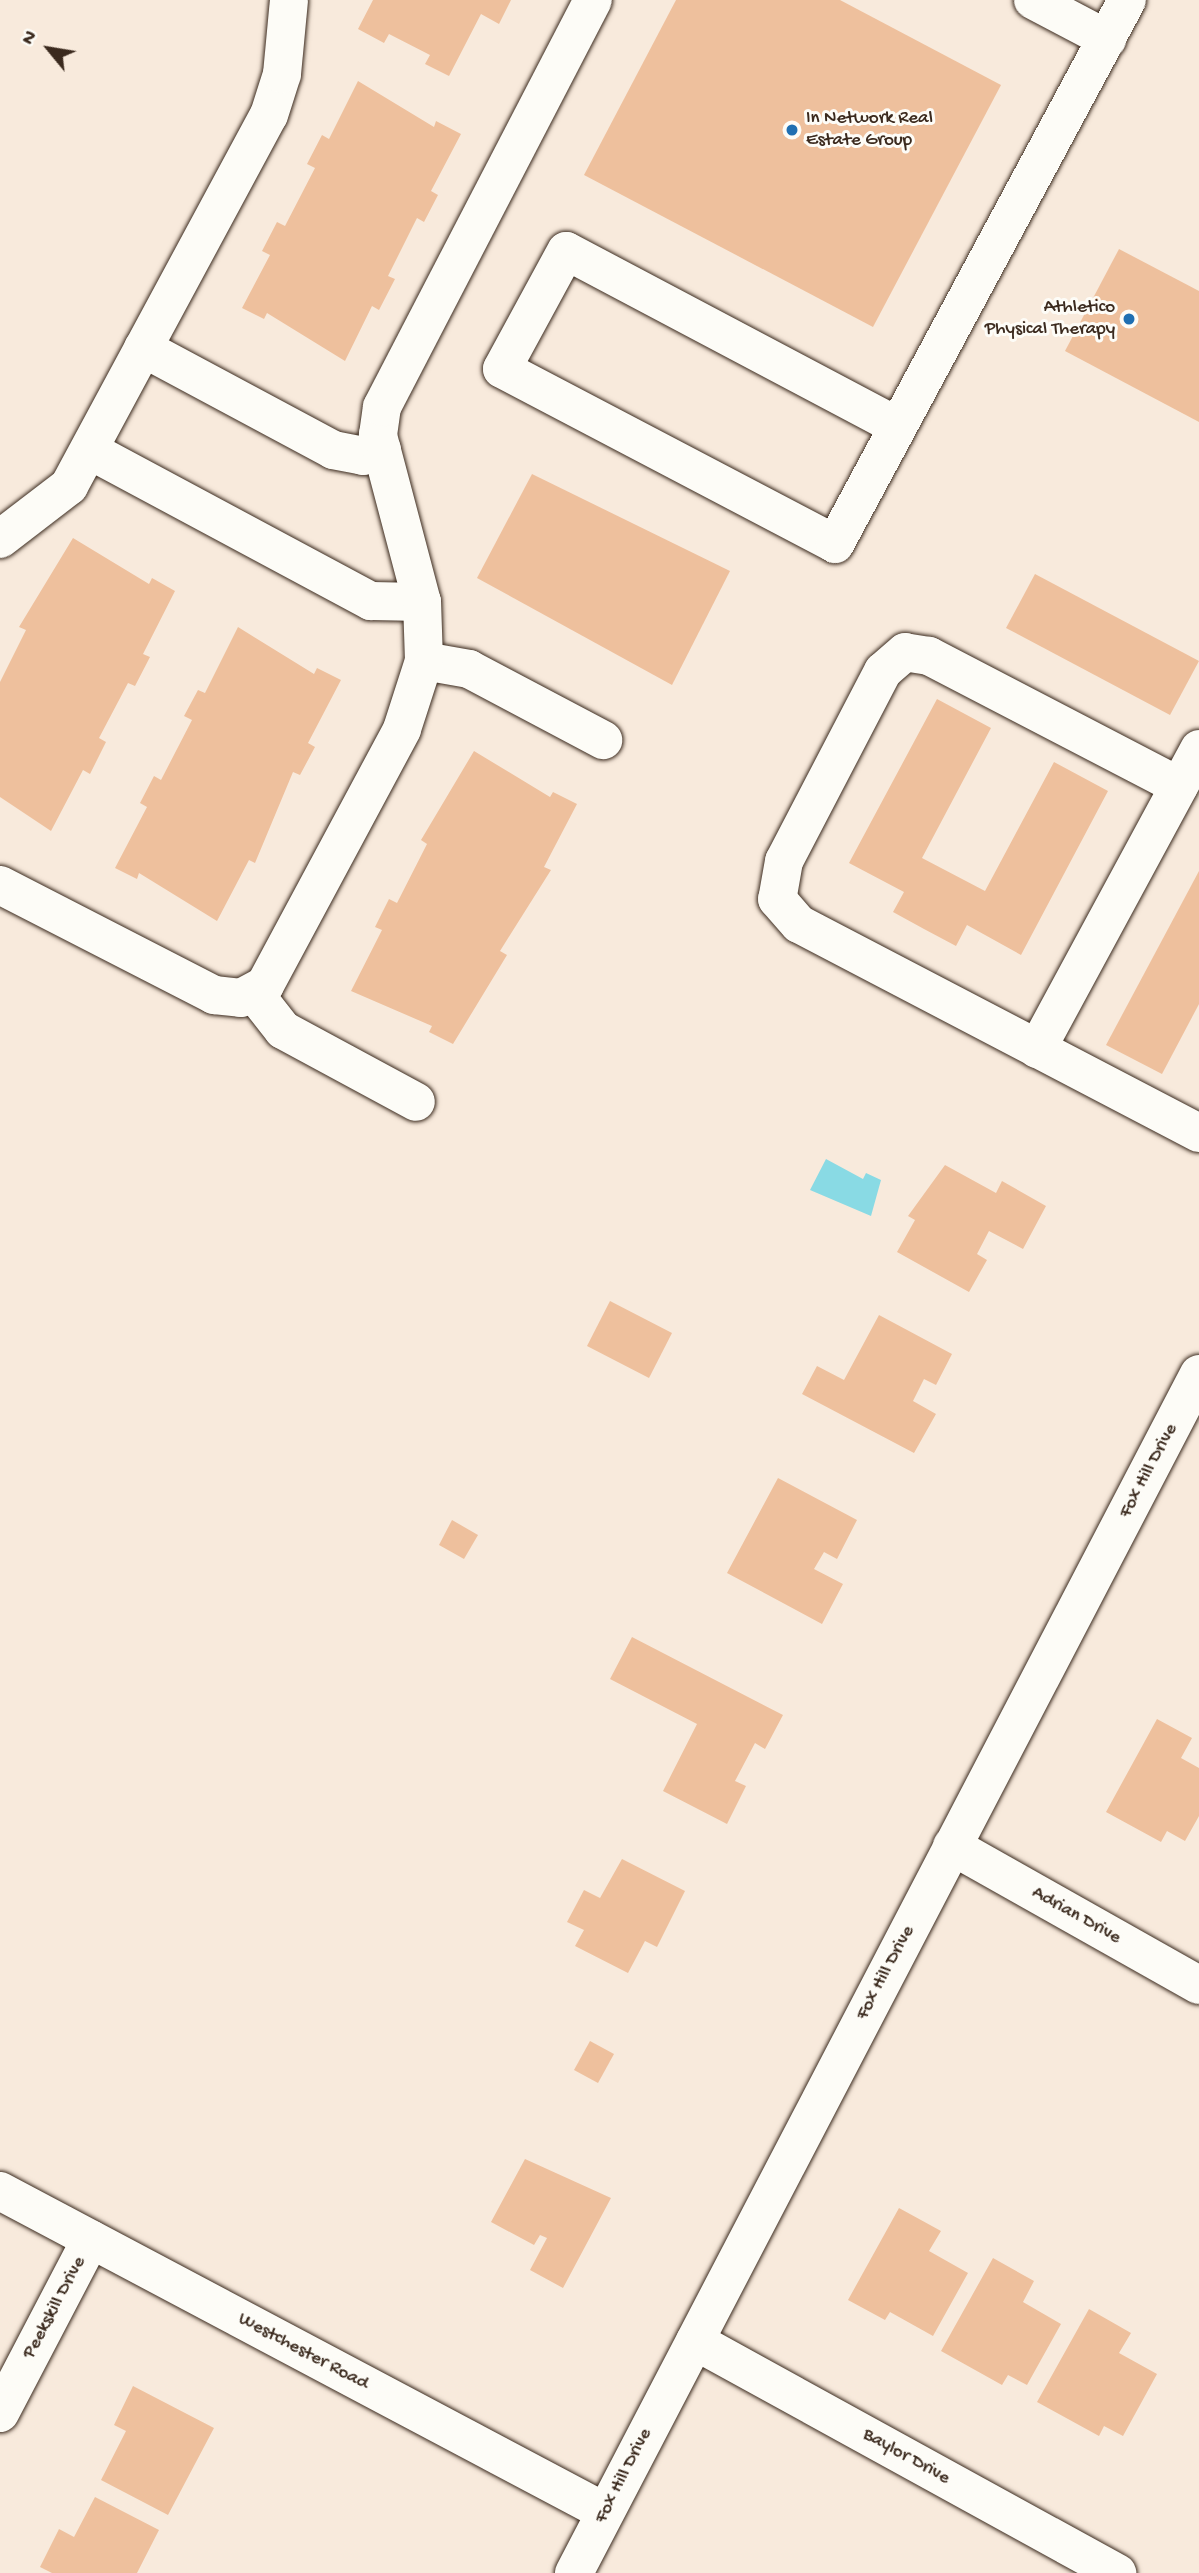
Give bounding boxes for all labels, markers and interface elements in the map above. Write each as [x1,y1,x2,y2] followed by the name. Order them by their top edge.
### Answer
[14,14,84,84] north arrow
[17,27,43,49] text: N
[806,108,933,152] place label: In Network Real Estate Group
[784,122,800,138] marker: In Network Real Estate Group
[985,297,1115,341] place label: Athletico Physical Therapy
[1121,311,1137,327] marker: Athletico Physical Therapy
[1115,1420,1183,1522] street label: Fox Hill Drive
[1027,1882,1125,1950] street label: Adrian Drive
[852,1922,920,2024] street label: Fox Hill Drive
[19,2253,91,2363] street label: Peekskill Drive
[234,2308,372,2396] street label: Westchester Road
[858,2424,954,2490] street label: Baylor Drive
[590,2425,658,2527] street label: Fox Hill Drive

